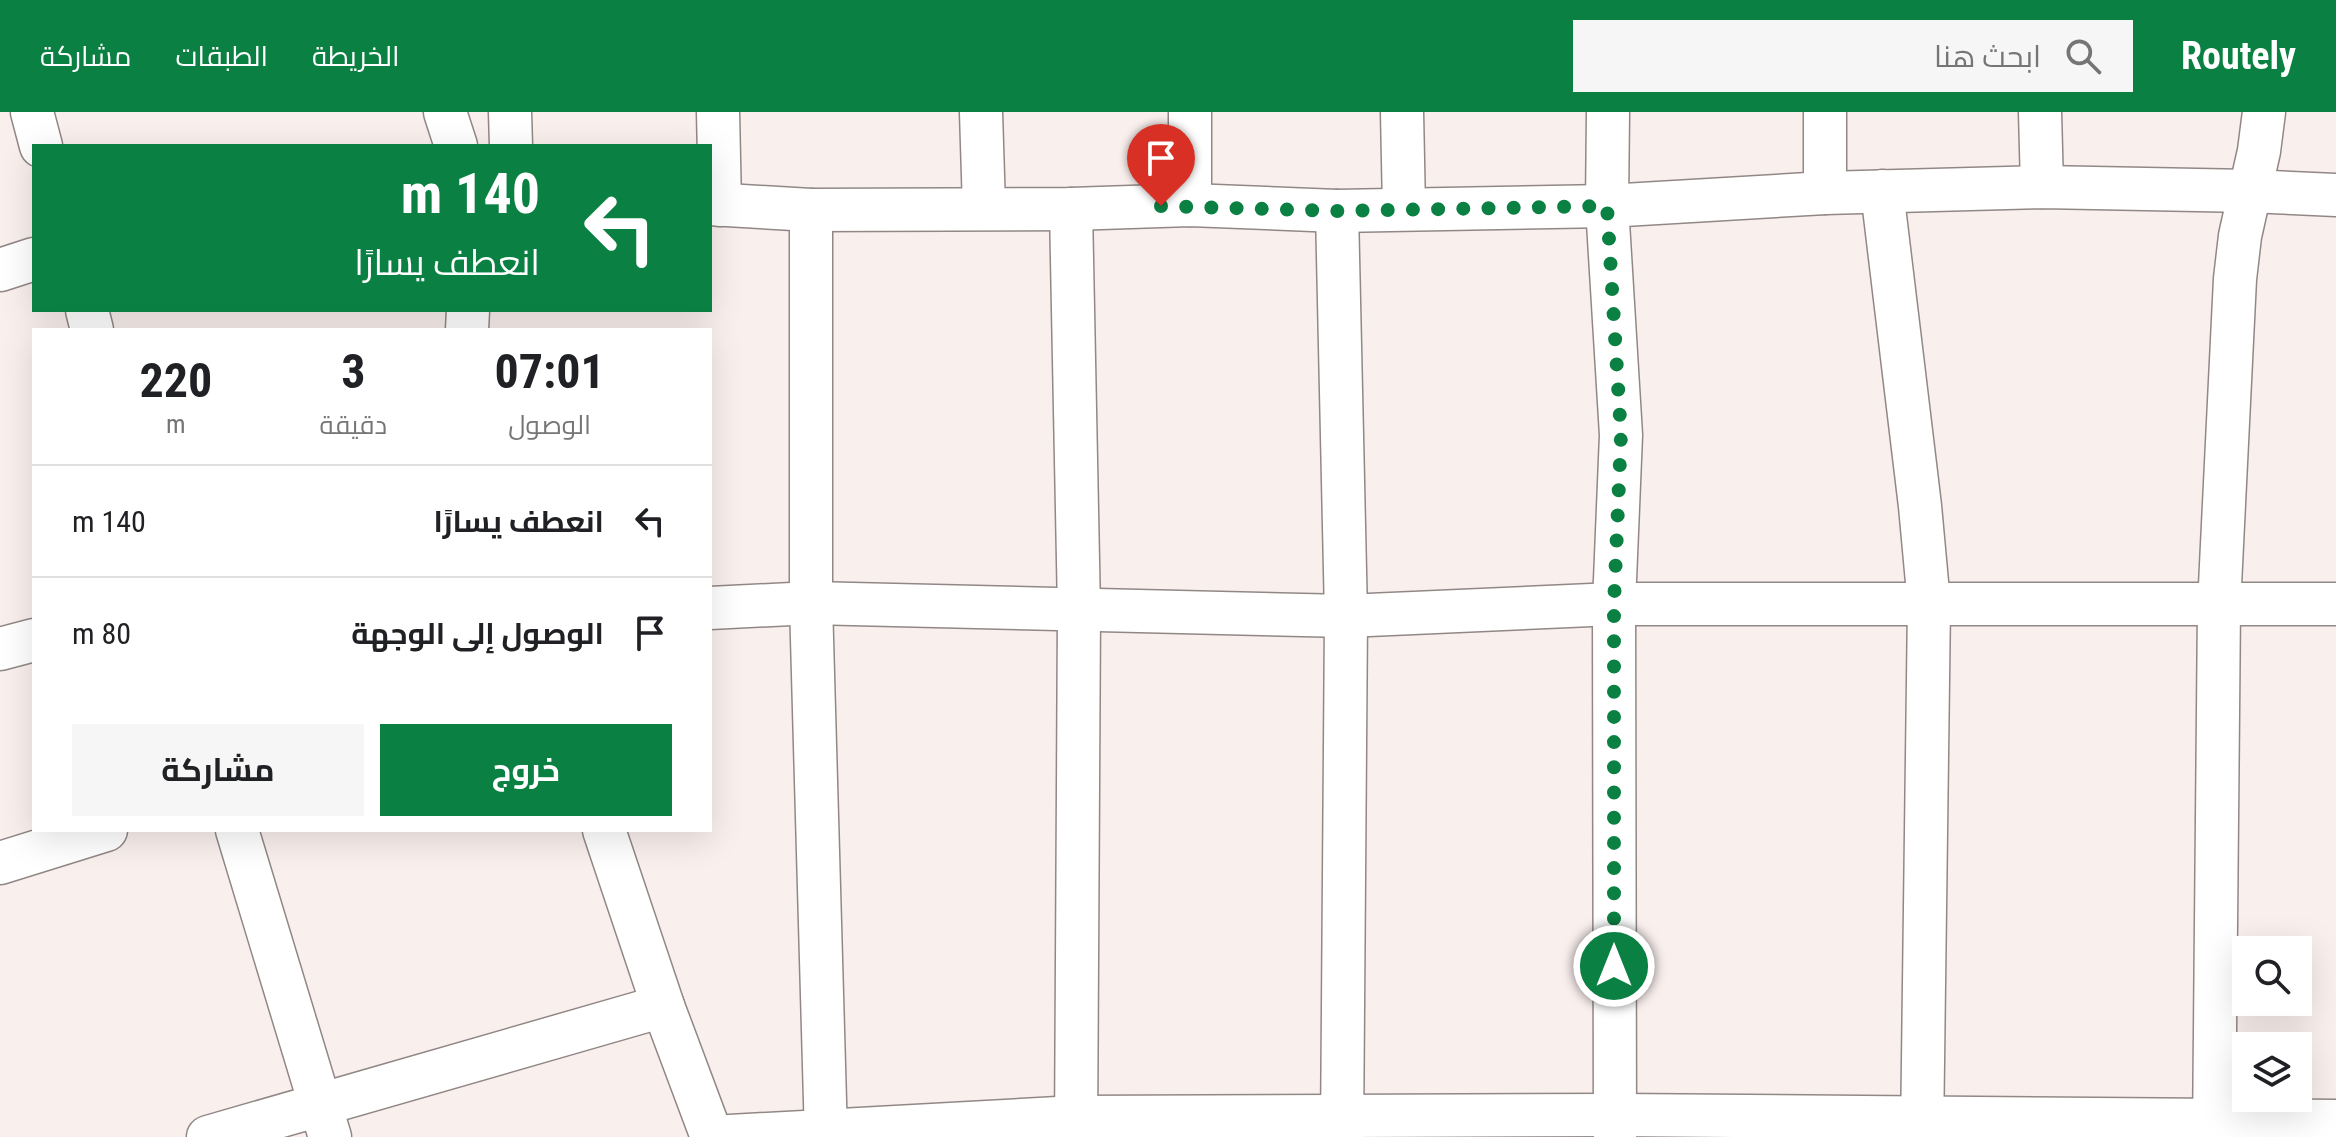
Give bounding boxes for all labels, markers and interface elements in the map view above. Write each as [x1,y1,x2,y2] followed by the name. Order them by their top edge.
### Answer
[1573,20,2133,92] search box
[2061,34,2105,78] icon: search
[2181,34,2296,78] text: Routely
[1934,39,2041,74] text: ابحث هنا
[40,40,131,73] text: مشاركة
[175,40,268,73] text: الطبقات
[312,40,399,73] text: الخريطة
[1127,124,1195,206] pin
[1139,136,1183,180] icon: arrive
[401,161,540,227] text: 140 m
[568,176,672,280] icon: left
[354,242,540,284] text: انعطف يسارًا
[341,343,365,400] text: 3
[495,343,605,400] text: 07:01
[139,352,212,409] text: 220
[166,409,186,439] text: m
[320,410,387,440] text: دقيقة
[508,410,591,440] text: الوصول
[628,499,672,543] icon: left
[72,504,146,539] text: 140 m
[433,504,604,539] text: انعطف يسارًا
[628,611,672,655] icon: arrive
[72,616,131,651] text: 80 m
[351,616,604,651] text: الوصول إلى الوجهة
[72,724,364,816] button: مشاركة
[380,724,672,816] button: خروج
[1572,924,1656,1008] position arrow
[2232,936,2312,1112] map controls
[2232,936,2312,1016] button: search
[2232,1032,2312,1112] button: layers

